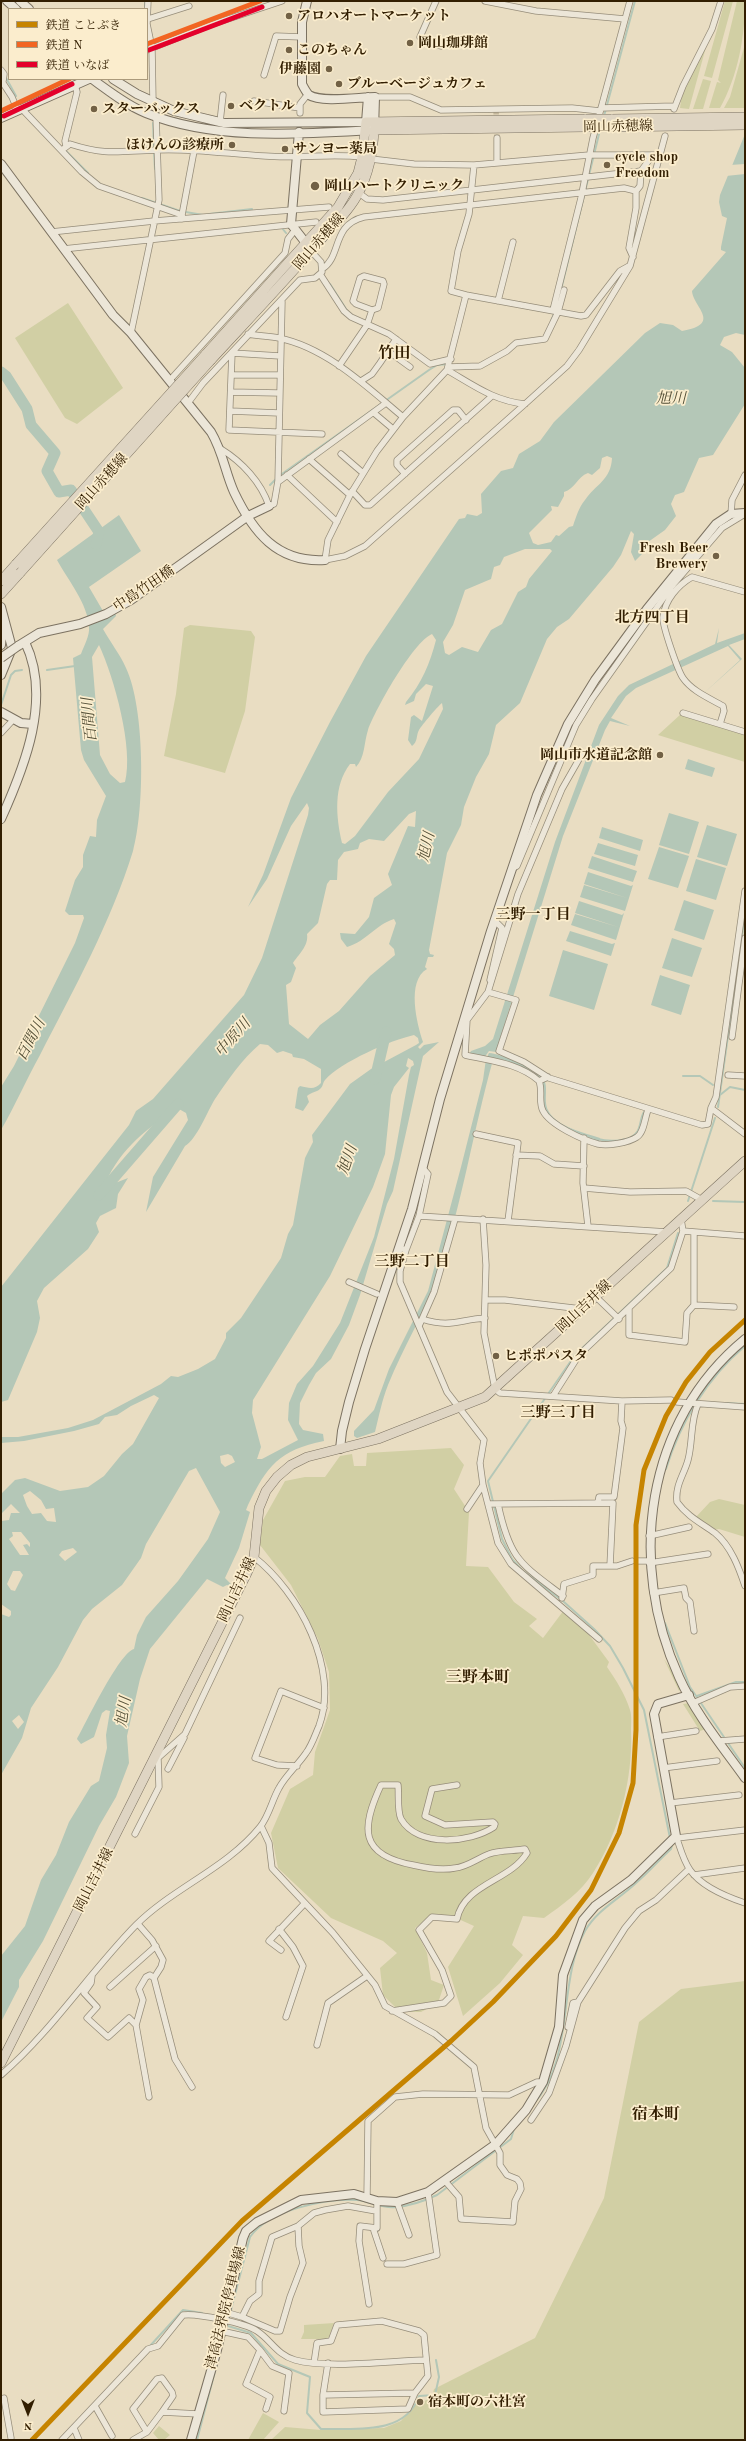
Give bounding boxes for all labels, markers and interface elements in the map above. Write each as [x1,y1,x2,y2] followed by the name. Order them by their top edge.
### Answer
[8,8,148,80] legend
[297,8,451,24] place label: アロハオートマーケット
[284,11,294,21] marker: アロハオートマーケット
[46,20,121,32] text: 鉄道 ことぶき
[418,35,488,51] place label: 岡山珈琲館
[405,38,415,48] marker: 岡山珈琲館
[46,40,83,52] text: 鉄道 N
[297,42,367,58] place label: このちゃん
[284,45,294,55] marker: このちゃん
[46,60,109,72] text: 鉄道 いなば
[279,61,321,77] place label: 伊藤園
[324,64,334,74] marker: 伊藤園
[347,76,487,92] place label: ブルーベージュカフェ
[334,79,344,89] marker: ブルーベージュカフェ
[239,98,295,114] place label: ベクトル
[102,101,200,117] place label: スターバックス
[226,101,236,111] marker: ベクトル
[89,104,99,114] marker: スターバックス
[583,118,653,136] street label: 岡山赤穂線
[126,137,224,153] place label: ほけんの診療所
[227,140,237,150] marker: ほけんの診療所
[293,141,377,157] place label: サンヨー薬局
[280,144,290,154] marker: サンヨー薬局
[615,149,678,182] place label: cycle shop Freedom
[602,160,612,170] marker: cycle shop Freedom
[324,178,464,194] place label: 岡山ハートクリニック
[309,180,321,192] marker: 岡山ハートクリニック
[290,210,348,274] street label: 岡山赤穂線
[378,344,410,364] district label: 竹田
[656,390,686,408] water label: 旭川
[72,450,132,514] street label: 岡山赤穂線
[639,540,708,572] place label: Fresh Beer Brewery
[711,551,721,561] marker: Fresh Beer Brewery
[110,562,178,616] street label: 中島竹田橋
[615,609,689,627] district label: 北方四丁目
[79,697,101,743] water label: 百間川
[540,747,652,763] place label: 岡山市水道記念館
[655,750,665,760] marker: 岡山市水道記念館
[415,830,439,864] water label: 旭川
[496,906,570,924] district label: 三野一丁目
[211,1015,255,1061] water label: 中原川
[12,1016,50,1064] water label: 百間川
[335,1143,361,1177] water label: 旭川
[375,1253,449,1271] district label: 三野二丁目
[553,1277,615,1337] street label: 岡山吉井線
[504,1348,588,1364] place label: ヒポポパスタ
[491,1351,501,1361] marker: ヒポポパスタ
[521,1404,595,1422] district label: 三野三丁目
[215,1555,259,1625] street label: 岡山吉井線
[446,1668,510,1688] district label: 三野本町
[113,1696,135,1728] water label: 旭川
[71,1845,117,1915] street label: 岡山吉井線
[632,2105,680,2125] district label: 宿本町
[203,2245,249,2371] street label: 津高法界院停車場線
[8,2393,48,2433] north arrow
[428,2394,526,2410] place label: 宿本町の六社宮
[415,2397,425,2407] marker: 宿本町の六社宮
[24,2420,32,2431] text: N

